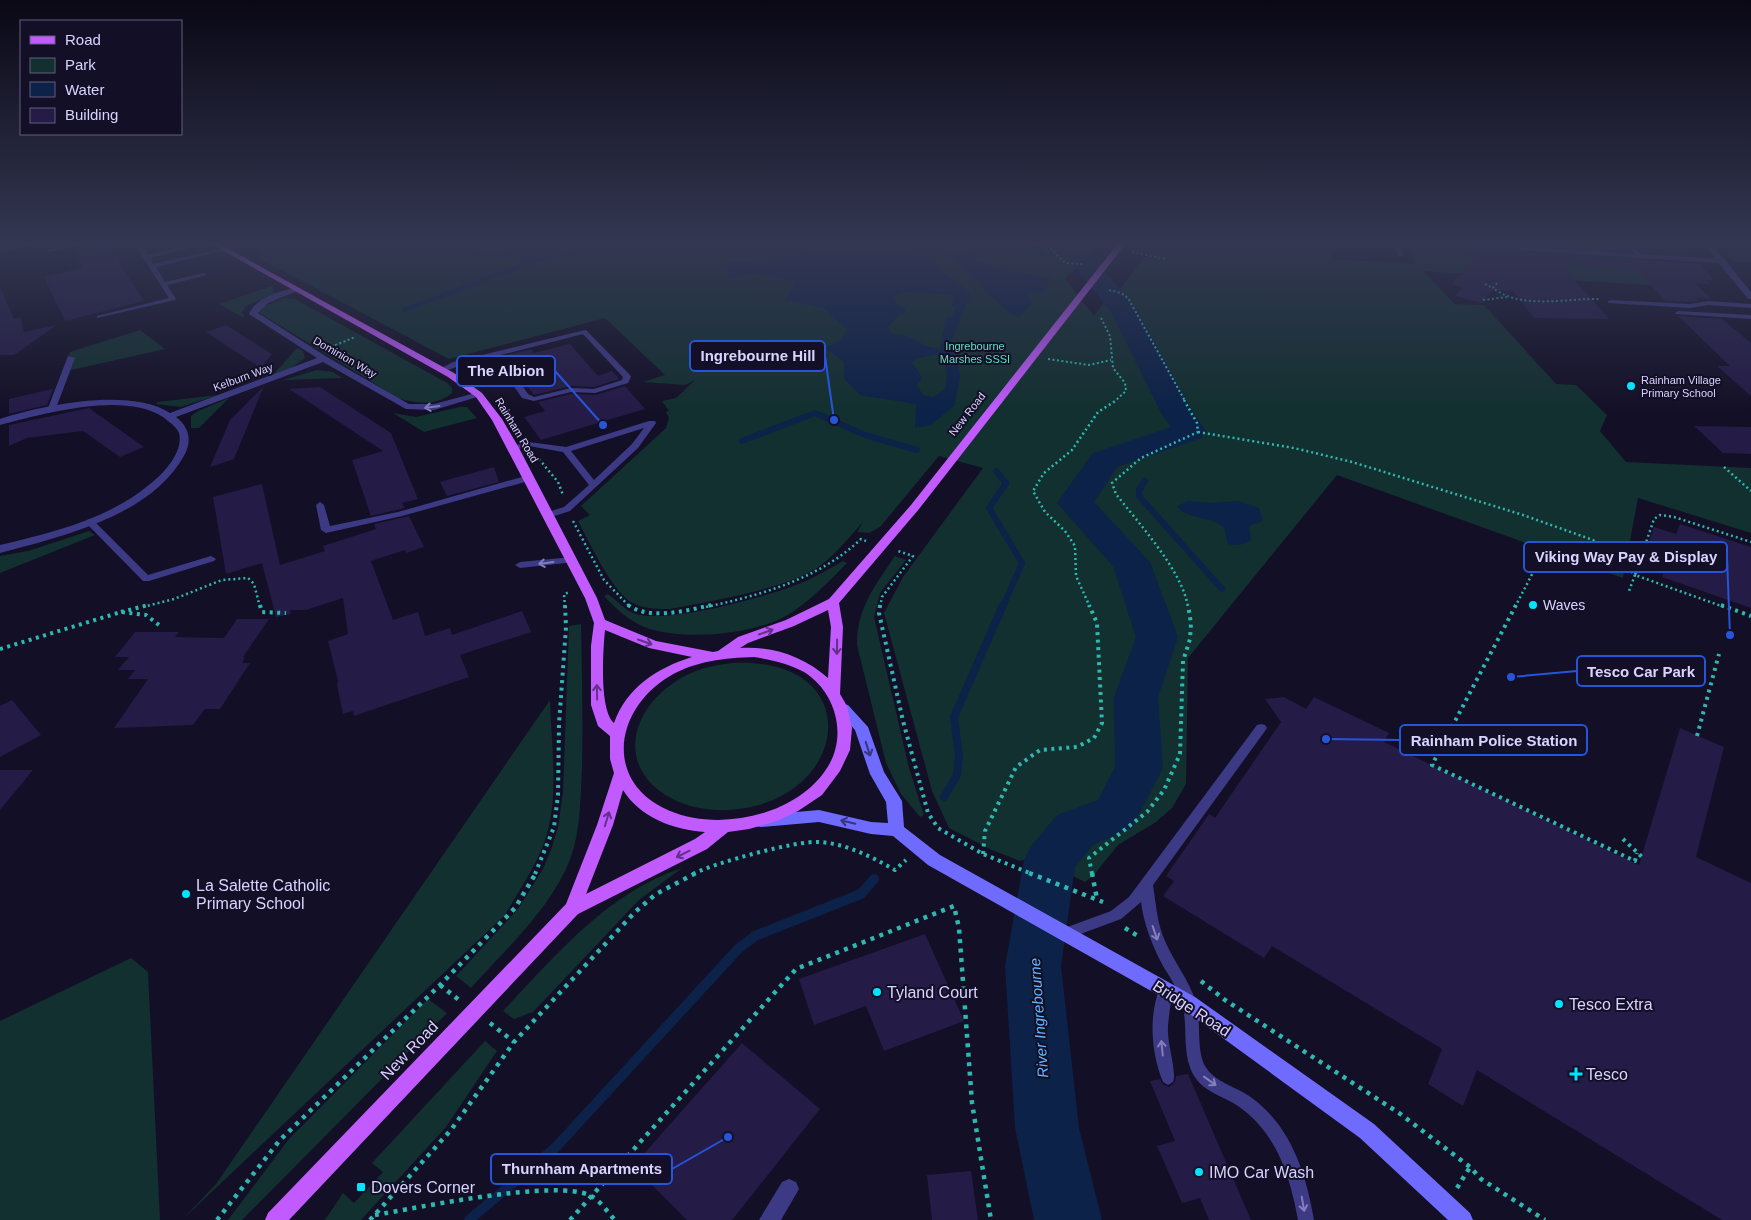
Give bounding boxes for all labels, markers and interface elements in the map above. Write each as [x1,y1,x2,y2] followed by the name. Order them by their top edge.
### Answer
[20,20,182,135] legend
[65,31,101,48] text: Road
[65,56,96,73] text: Park
[65,81,104,98] text: Water
[65,106,118,123] text: Building
[311,334,379,380] street label: Dominion Way
[940,340,1010,365] park label: Ingrebourne Marshes SSSI
[690,341,825,371] callout: Ingrebourne Hill
[700,347,816,364] text: Ingrebourne Hill
[457,356,555,386] callout: The Albion
[212,360,275,393] street label: Kelburn Way
[468,362,544,379] text: The Albion
[1641,374,1721,399] place label: Rainham Village Primary School
[1625,380,1637,392] marker: Rainham Village Primary School
[946,390,988,438] street label: New Road
[493,395,541,465] street label: Rainham Road
[424,402,440,412] one-way arrow
[1524,542,1727,572] callout: Viking Way Pay & Display
[1535,548,1718,565] text: Viking Way Pay & Display
[538,559,554,569] one-way arrow
[1543,597,1585,613] place label: Waves
[1527,599,1539,611] marker: Waves
[758,627,773,636] one-way arrow
[637,638,652,647] one-way arrow
[832,638,842,654] one-way arrow
[1577,656,1705,686] callout: Tesco Car Park
[1587,663,1696,680] text: Tesco Car Park
[593,685,602,701] one-way arrow
[1400,725,1587,755] callout: Rainham Police Station
[1411,732,1577,749] text: Rainham Police Station
[863,741,873,757] one-way arrow
[603,812,612,827] one-way arrow
[841,817,857,826] one-way arrow
[675,849,690,859] one-way arrow
[196,877,330,912] place label: La Salette Catholic Primary School
[180,888,192,900] marker: La Salette Catholic Primary School
[1151,925,1160,940] one-way arrow
[1026,958,1051,1079] water label: River Ingrebourne
[1150,977,1234,1040] street label: Bridge Road
[887,984,978,1001] place label: Tyland Court
[871,986,883,998] marker: Tyland Court
[1569,996,1653,1013] place label: Tesco Extra
[1553,998,1565,1010] marker: Tesco Extra
[377,1018,441,1083] street label: New Road
[1157,1040,1167,1056] one-way arrow
[1586,1066,1628,1083] place label: Tesco
[1570,1068,1582,1080] marker: Tesco
[1203,1076,1217,1086] one-way arrow
[491,1154,672,1184] callout: Thurnham Apartments
[502,1160,662,1177] text: Thurnham Apartments
[1209,1164,1314,1181] place label: IMO Car Wash
[1193,1166,1205,1178] marker: IMO Car Wash
[371,1179,476,1196] place label: Dovers Corner
[355,1181,367,1193] marker: Dovers Corner
[1299,1196,1309,1212] one-way arrow

